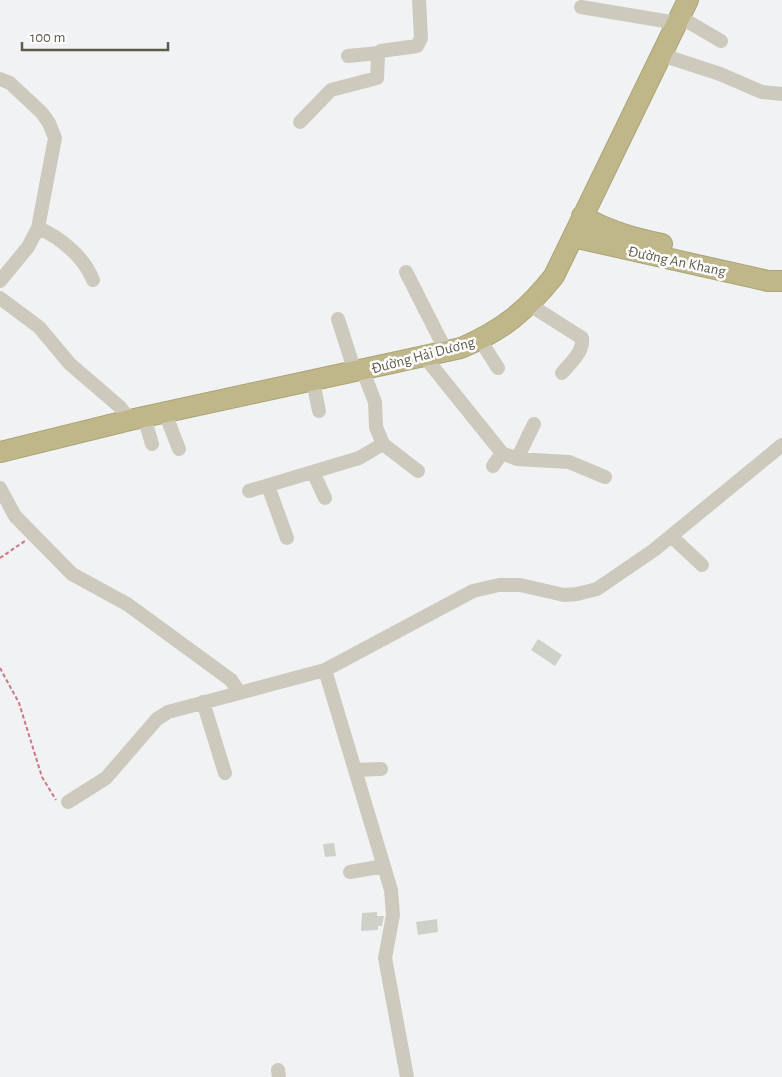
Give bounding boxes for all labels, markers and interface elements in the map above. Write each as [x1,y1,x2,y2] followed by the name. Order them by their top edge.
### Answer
[22,20,169,52] scale bar
[30,30,65,45] text: 100 m
[627,244,728,279] street label: Đường An Khang
[370,334,477,376] street label: Đường Hải Dương

